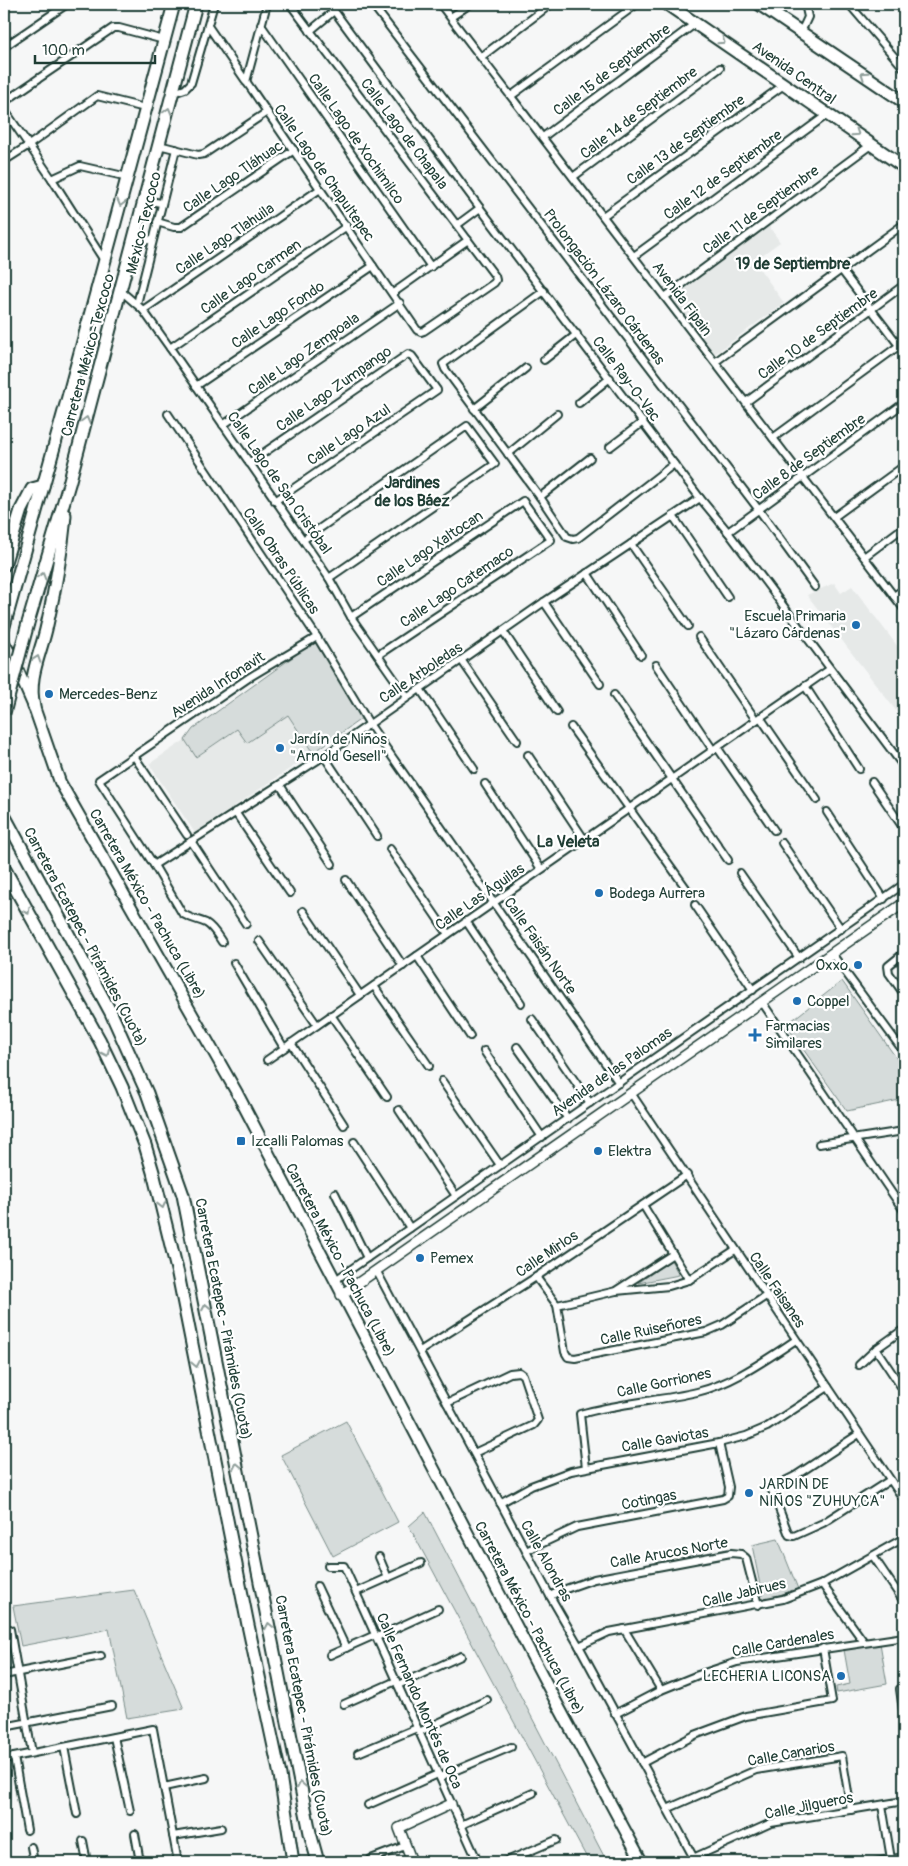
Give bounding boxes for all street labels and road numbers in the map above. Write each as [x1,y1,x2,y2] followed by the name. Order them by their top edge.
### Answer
[550,19,675,120] street label: Calle 15 de Septiembre
[748,37,840,109] street label: Avenida Central
[576,62,702,163] street label: Calle 14 de Septiembre
[304,70,408,208] street label: Calle Lago de Xochimilco
[356,75,452,193] street label: Calle Lago de Chapala
[623,90,750,189] street label: Calle 13 de Septiembre
[269,101,379,246] street label: Calle Lago de Chapultepec
[660,125,787,224] street label: Calle 12 de Septiembre
[179,136,287,217] street label: Calle Lago Tláhuac
[699,161,823,259] street label: Calle 11 de Septiembre
[122,170,166,276] street label: México-Texcoco
[172,199,278,279] street label: Calle Lago Tlahuila
[539,205,669,369] street label: Prolongación Lázaro Cárdenas
[197,235,305,319] street label: Calle Lago Carmen
[648,258,716,340] street label: Avenida Fipain
[57,272,119,438] street label: Carretera México-Texcoco
[228,277,328,353] street label: Calle Lago Fondo
[754,284,882,384] street label: Calle 10 de Septiembre
[245,308,363,400] street label: Calle Lago Zempoala
[588,333,664,426] street label: Calle Ray-O-Vac
[273,342,395,436] street label: Calle Lago Zumpango
[304,400,394,470] street label: Calle Lago Azul
[223,408,335,558] street label: Calle Lago de San Cristóbal
[749,409,870,504] street label: Calle 8 de Septiembre
[238,504,324,618] street label: Calle Obras Públicas
[373,506,487,592] street label: Calle Lago Xaltocan
[396,542,518,632] street label: Calle Lago Catemaco
[376,638,467,708] street label: Calle Arboledas
[167,647,269,722] street label: Avenida Infonavit
[85,806,209,1002] street label: Carretera México - Pachuca (Libre)
[19,824,151,1050] street label: Carretera Ecatepec - Pirámides (Cuota)
[432,859,528,935] street label: Calle Las Águilas
[499,894,581,999] street label: Calle Faisán Norte
[548,1023,676,1121] street label: Avenida de las Palomas
[281,1160,399,1360] street label: Carretera México - Pachuca (Libre)
[190,1197,256,1441] street label: Carretera Ecatepec - Pirámides (Cuota)
[512,1226,582,1282] street label: Calle Mirlos
[745,1248,810,1332] street label: Calle Faisanes
[599,1310,704,1350] street label: Calle Ruiseñores
[615,1364,713,1402] street label: Calle Gorriones
[620,1423,710,1457] street label: Calle Gaviotas
[620,1485,678,1515] street label: Cotingas
[516,1517,576,1605] street label: Calle Alondras
[470,1518,588,1718] street label: Carretera México - Pachuca (Libre)
[609,1533,730,1573] street label: Calle Arucos Norte
[700,1574,788,1612] street label: Calle Jabirues
[270,1594,336,1838] street label: Carretera Ecatepec - Pirámides (Cuota)
[372,1610,466,1792] street label: Calle Fernando Montés de Oca
[731,1625,836,1661] street label: Calle Cardenales
[746,1737,836,1771] street label: Calle Canarios
[763,1788,855,1824] street label: Calle Jilgueros

